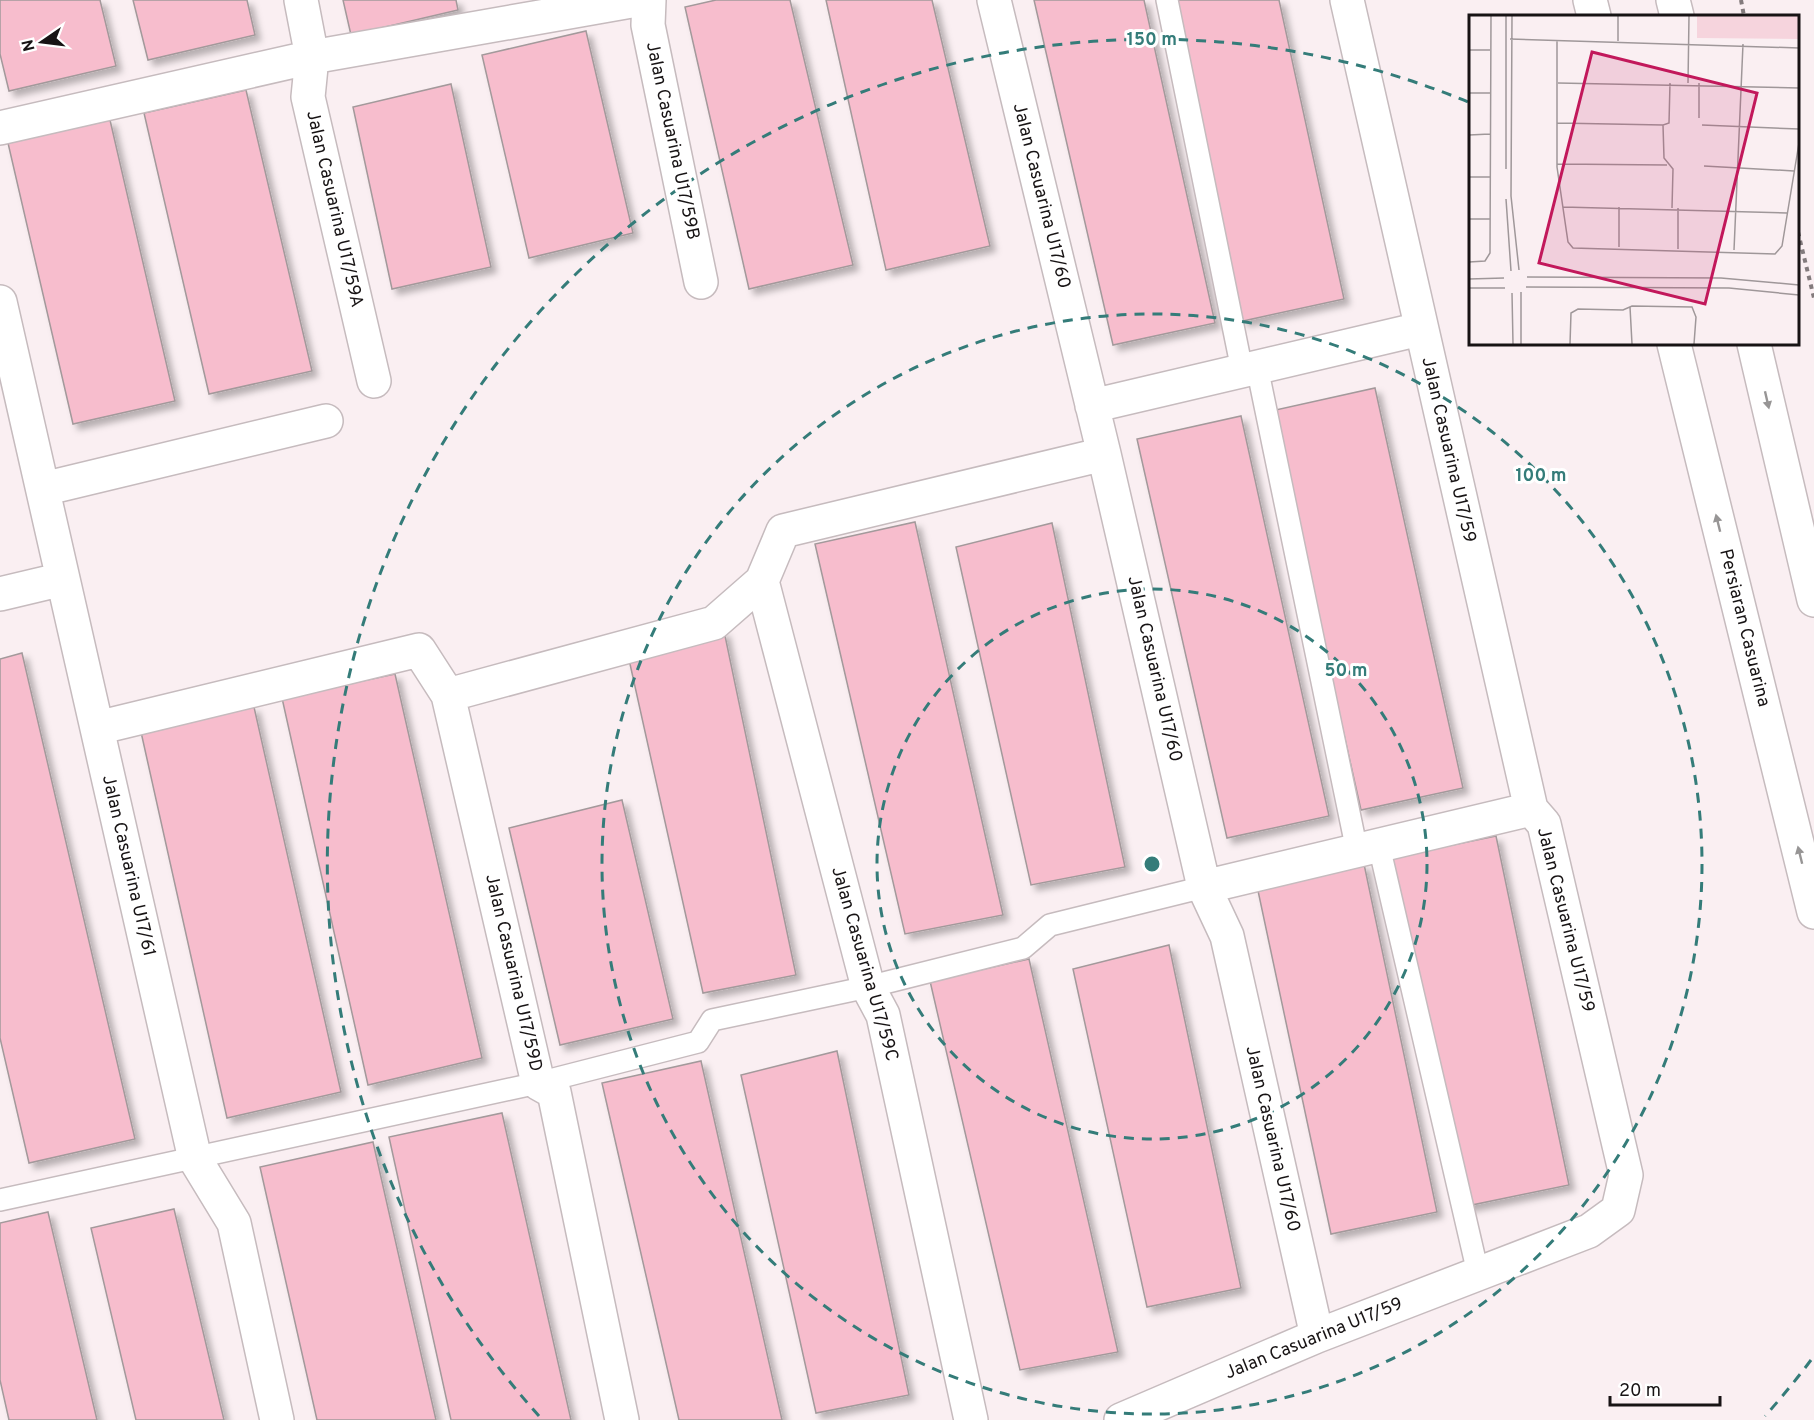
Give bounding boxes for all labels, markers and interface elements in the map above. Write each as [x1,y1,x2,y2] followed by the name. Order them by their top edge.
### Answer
[12,12,72,72] north arrow
[1469,15,1799,345] inset map
[1127,29,1177,52] text: 150 m
[18,37,40,53] text: N
[640,40,704,242] street label: Jalan Casuarina U17/59B
[1007,101,1075,291] street label: Jalan Casuarina U17/60
[300,108,368,310] street label: Jalan Casuarina U17/59A
[1415,355,1481,545] street label: Jalan Casuarina U17/59
[1763,391,1772,410] one-way arrow
[1515,465,1567,488] text: 100 m
[1713,514,1723,532] one-way arrow
[1713,547,1775,709] street label: Persiaran Casuarina
[1121,574,1187,764] street label: Jalan Casuarina U17/60
[1324,660,1368,683] text: 50 m
[96,773,160,959] street label: Jalan Casuarina U17/61
[1531,825,1599,1015] street label: Jalan Casuarina U17/59
[1795,846,1805,864] one-way arrow
[1142,854,1162,874] centre of rings
[825,864,903,1064] street label: Jalan Casuarina U17/59C
[479,872,547,1074] street label: Jalan Casuarina U17/59D
[1239,1044,1305,1234] street label: Jalan Casuarina U17/60
[1222,1293,1406,1385] street label: Jalan Casuarina U17/59
[1610,1369,1720,1407] scale bar
[1619,1380,1661,1403] text: 20 m

